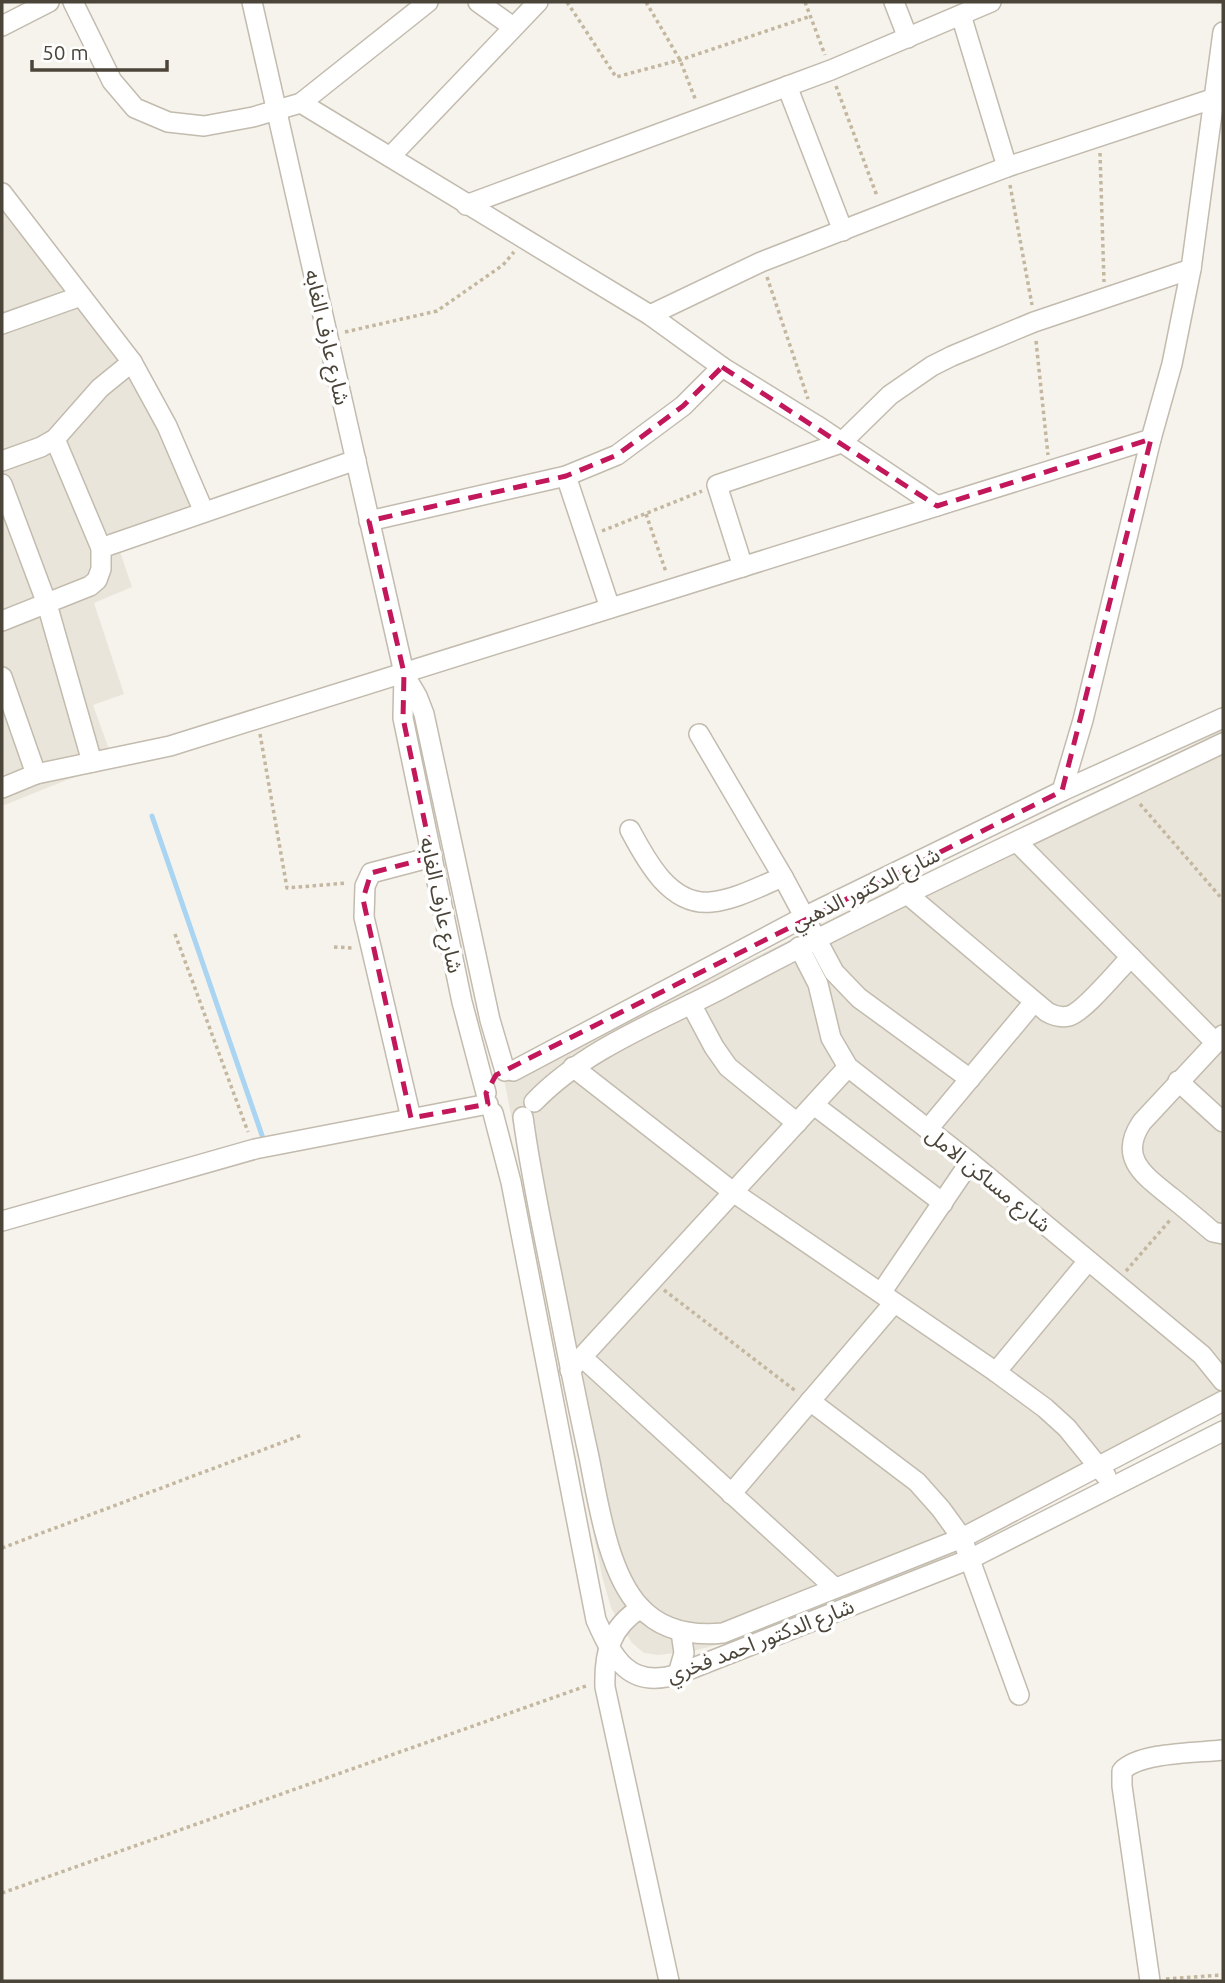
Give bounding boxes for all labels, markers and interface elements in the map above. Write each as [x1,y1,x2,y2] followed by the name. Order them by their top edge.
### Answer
[32,28,166,72] scale bar
[42,40,89,64] text: 50 m
[297,267,355,408] street label: شارع عارف الغابه
[412,835,468,976] street label: شارع عارف الغابه
[787,842,945,939] street label: شارع الدكتور الذهبي
[919,1122,1056,1240] street label: شارع مساكن الامل
[663,1593,859,1691] street label: شارع الدكتور احمد فخري

